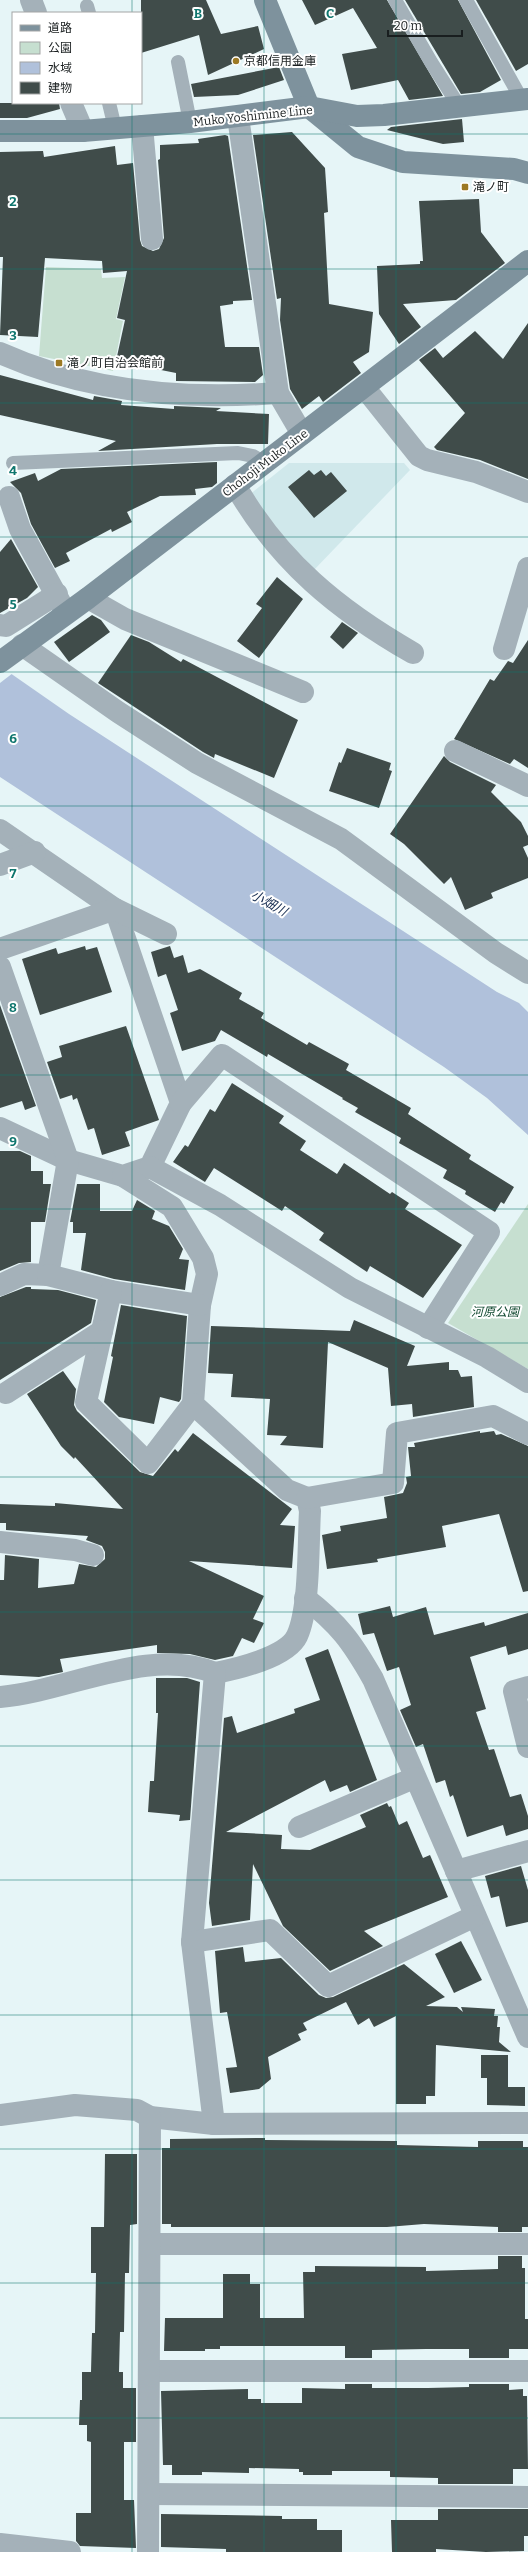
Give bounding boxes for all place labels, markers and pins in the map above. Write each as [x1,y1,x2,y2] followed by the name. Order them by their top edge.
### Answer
[244,54,316,68] place label: 京都信用金庫
[231,56,241,66] marker: 京都信用金庫
[473,180,509,194] place label: 滝ノ町
[460,182,470,192] marker: 滝ノ町
[67,356,163,370] place label: 滝ノ町自治会館前
[54,358,64,368] marker: 滝ノ町自治会館前

